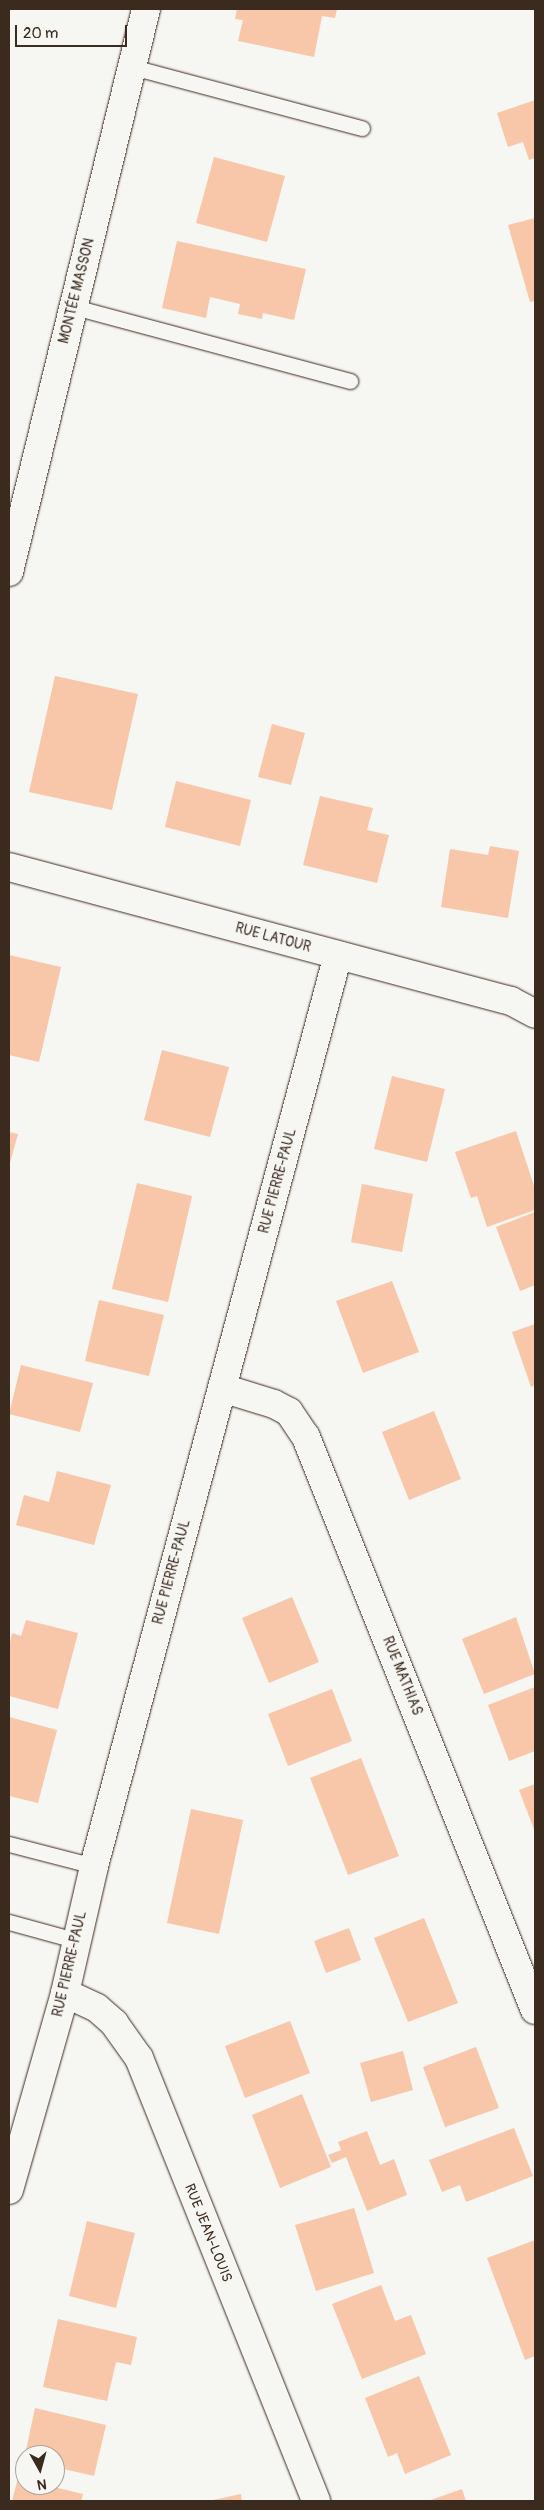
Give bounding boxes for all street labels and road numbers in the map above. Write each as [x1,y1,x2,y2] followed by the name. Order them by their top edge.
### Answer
[56,236,98,346] street label: MONTÉE MASSON
[233,920,313,956] street label: RUE LATOUR
[256,1127,300,1235] street label: RUE PIERRE-PAUL
[150,1518,194,1626] street label: RUE PIERRE-PAUL
[379,1634,425,1718] street label: RUE MATHIAS
[50,1909,90,2019] street label: RUE PIERRE-PAUL
[181,2181,235,2285] street label: RUE JEAN-LOUIS

